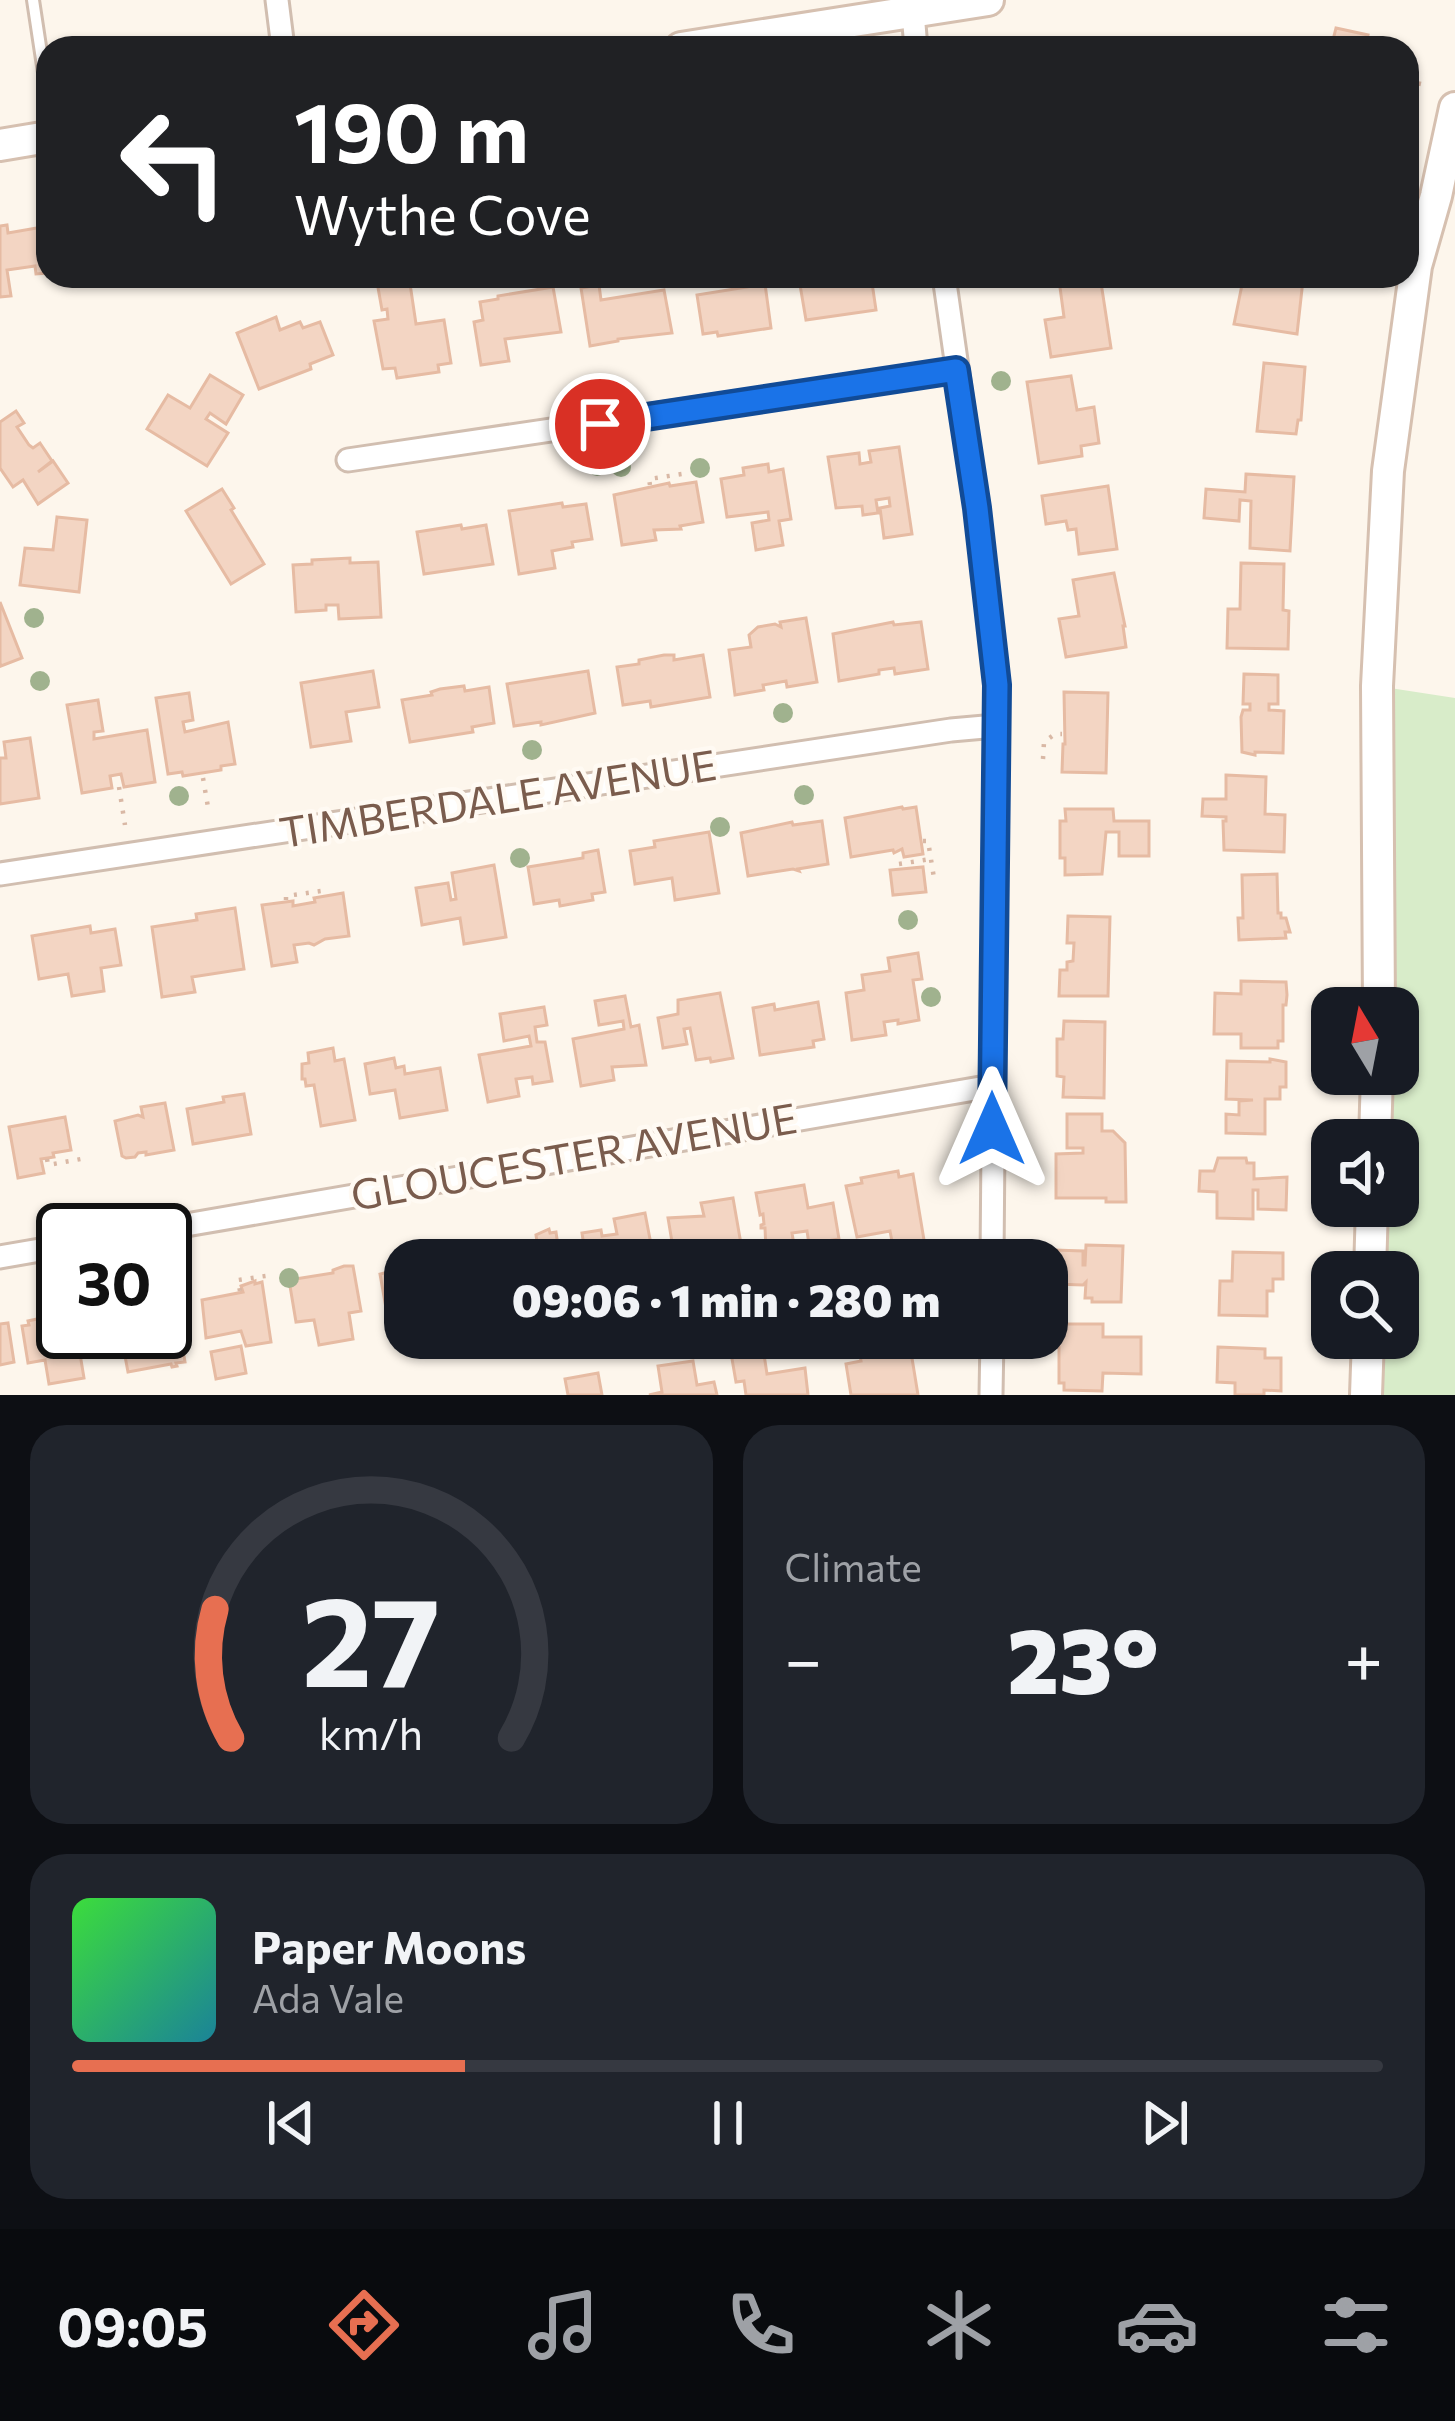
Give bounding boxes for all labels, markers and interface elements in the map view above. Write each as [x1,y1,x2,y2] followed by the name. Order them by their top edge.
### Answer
[294,78,529,180] text: 190 m
[96,84,252,240] icon: left
[294,180,591,246] text: Wythe Cove
[549,373,651,475] pin
[567,391,633,457] icon: arrive
[275,737,720,857] street label: TIMBERDALE AVENUE
[1311,987,1419,1095] north arrow
[1311,987,1419,1359] map controls
[929,1066,1055,1192] position arrow
[347,1090,801,1220] street label: GLOUCESTER AVENUE
[1311,1119,1419,1227] button: sound
[36,1203,192,1359] speed limit sign: 30
[1311,1251,1419,1359] button: search
[512,1271,940,1326] text: 09:06 · 1 min · 280 m
[785,1542,922,1590] text: Climate
[302,1560,441,1713] text: 27
[1007,1602,1159,1713] text: 23°
[785,1617,822,1698] text: −
[1344,1617,1383,1698] text: +
[319,1705,423,1758] text: km/h
[252,1918,526,1973] text: Paper Moons
[252,1973,404,2021] text: Ada Vale
[258,2090,324,2156] icon: previous
[695,2090,761,2156] icon: pause
[1132,2090,1198,2156] icon: next
[322,2283,406,2367] icon: directions
[521,2283,605,2367] icon: music
[719,2283,803,2367] icon: phone
[917,2283,1001,2367] icon: climate
[1115,2283,1199,2367] icon: car
[1314,2283,1398,2367] icon: filters
[57,2292,208,2358] text: 09:05

